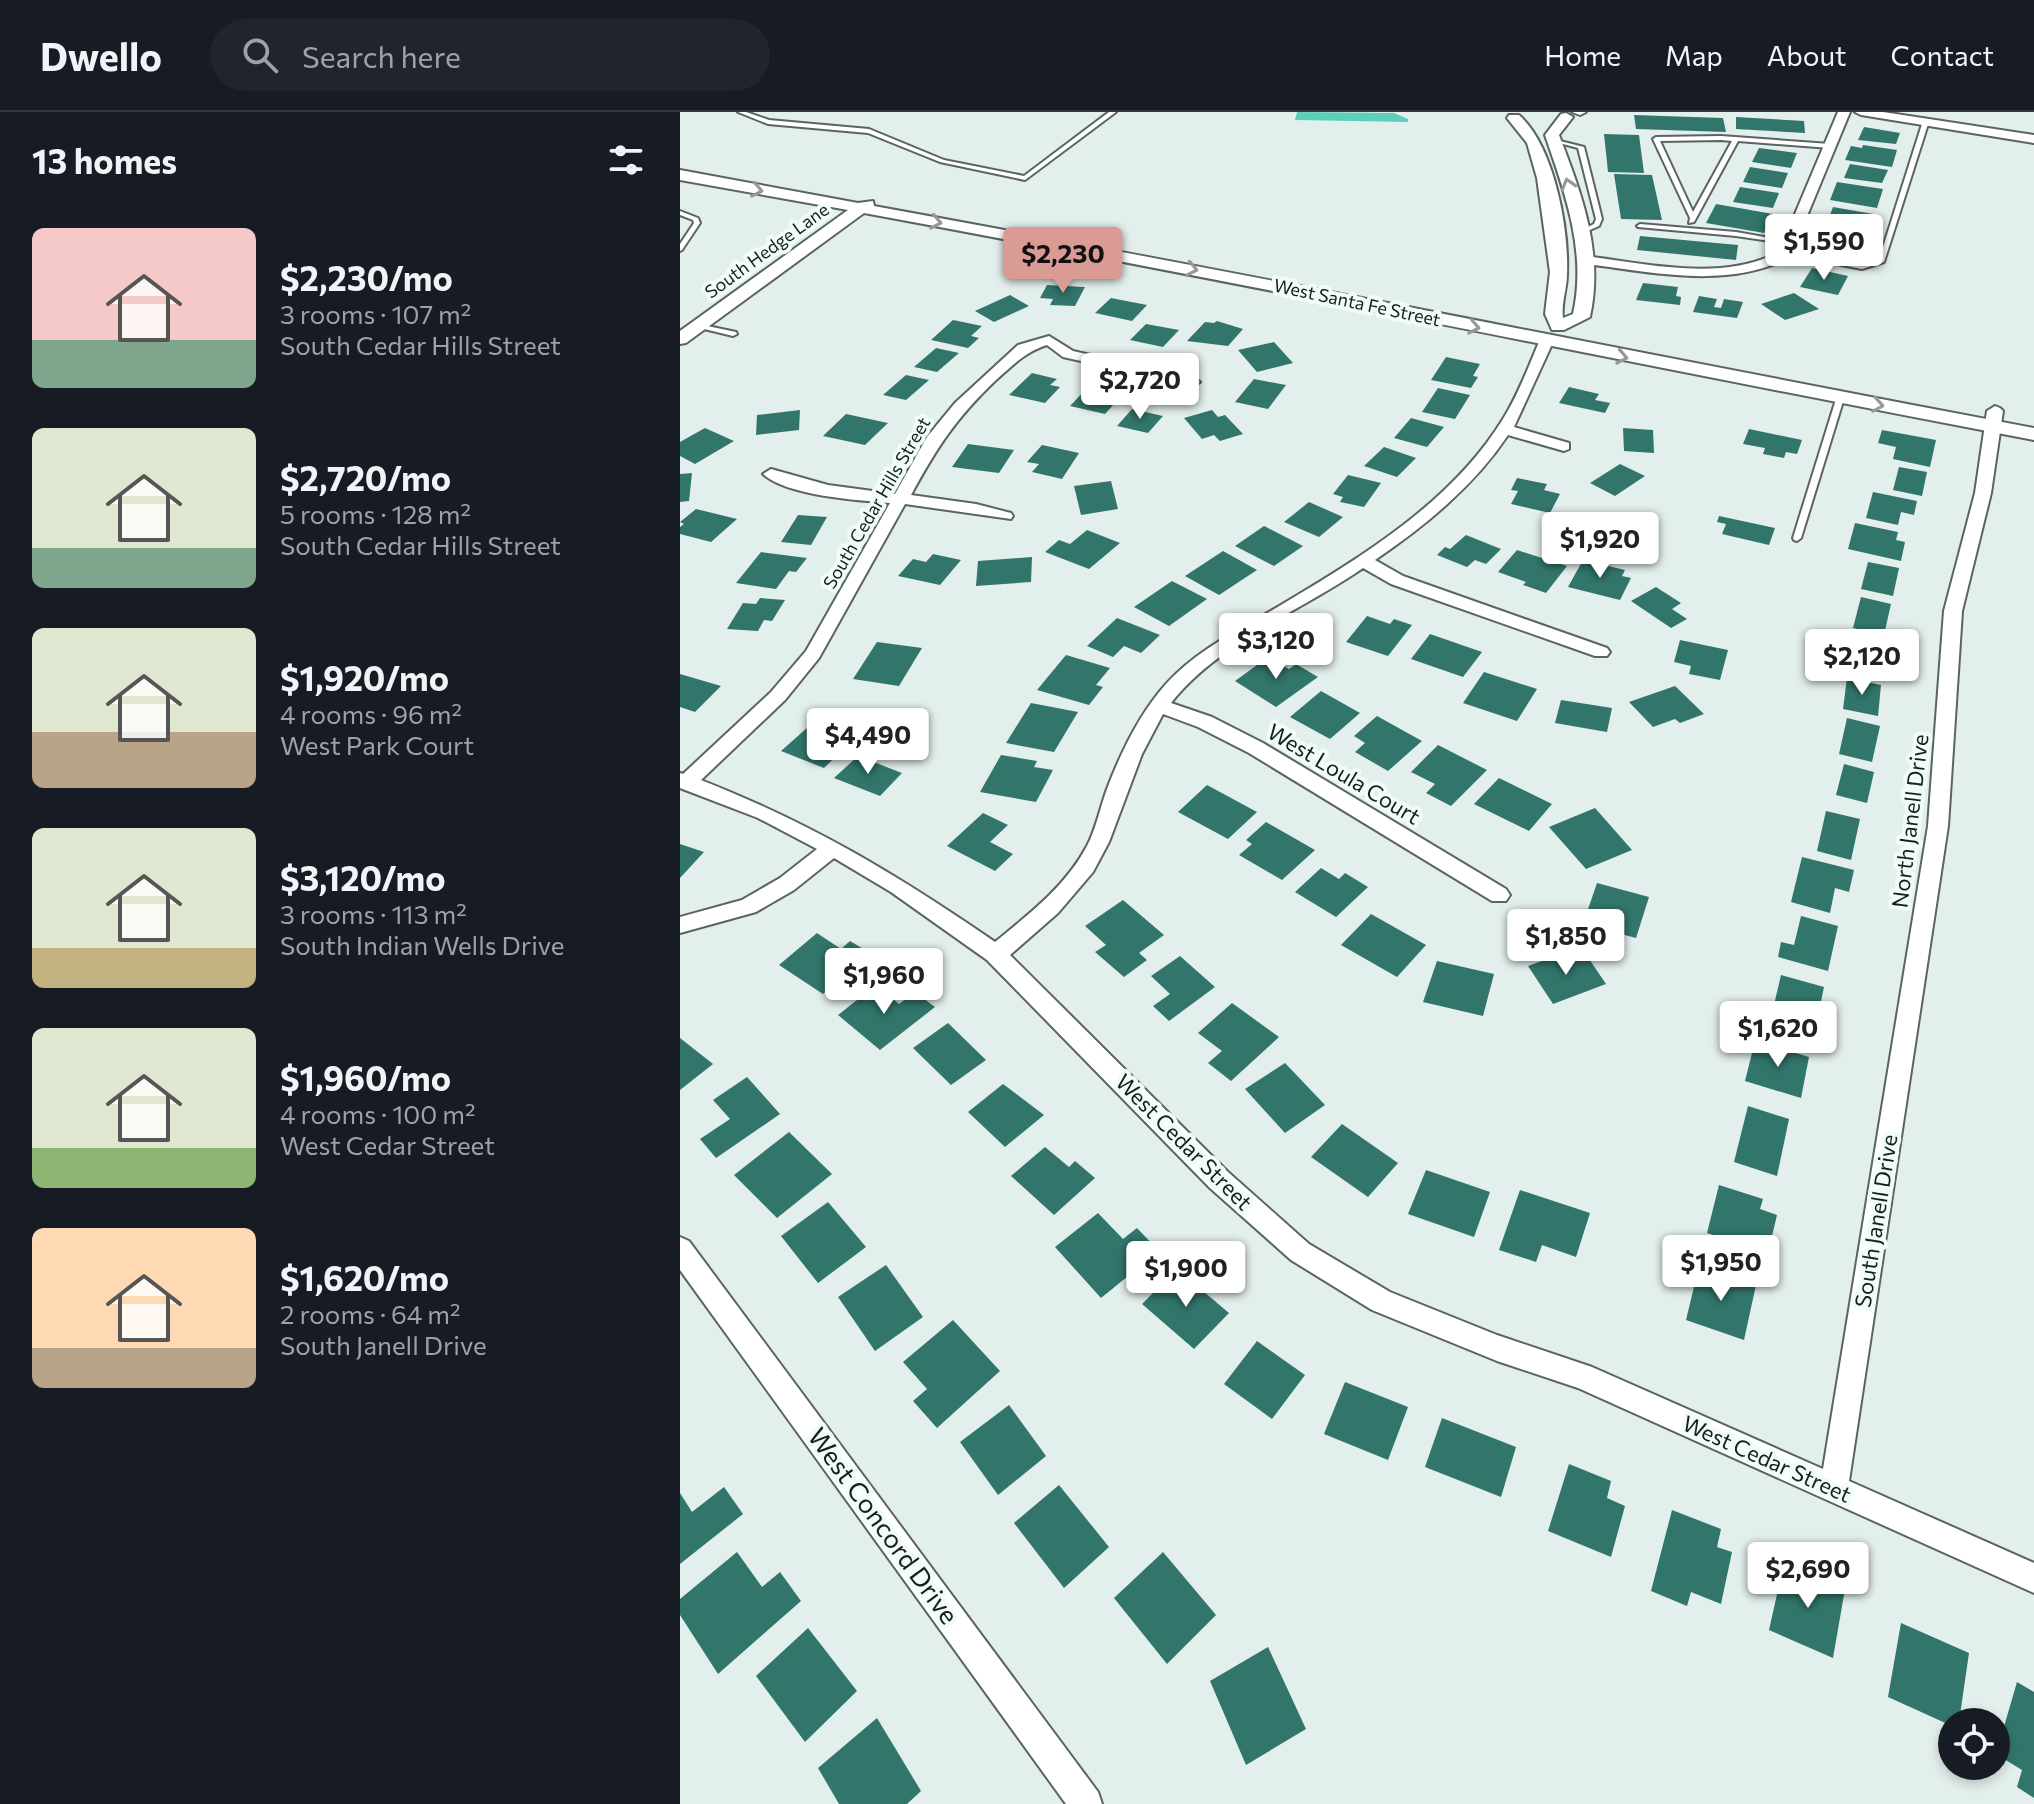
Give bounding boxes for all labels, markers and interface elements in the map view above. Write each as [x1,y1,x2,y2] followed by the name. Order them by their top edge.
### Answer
[210,19,770,91] search box
[40,32,162,79] text: Dwello
[238,33,282,77] icon: search
[302,37,461,74] text: Search here
[1544,38,1621,72] text: Home
[1665,38,1723,72] text: Map
[1767,38,1847,72] text: About
[1891,38,1994,72] text: Contact
[604,138,648,182] icon: filters
[32,139,177,181] text: 13 homes
[1561,178,1577,191] one-way arrow
[750,180,763,197] one-way arrow
[700,198,833,303] street label: South Hedge Lane
[929,212,943,229] one-way arrow
[1759,214,1889,282] pin: $1,590
[1783,224,1865,255] text: $1,590
[998,227,1128,295] pin: $2,230
[1021,237,1105,268] text: $2,230
[280,256,453,298] text: $2,230/mo
[96,260,192,356] icon: home
[1185,260,1198,277] one-way arrow
[1272,274,1443,330] street label: West Santa Fe Street
[280,298,471,329] text: 3 rooms · 107 m²
[1467,318,1480,335] one-way arrow
[280,329,561,360] text: South Cedar Hills Street
[1616,347,1629,364] one-way arrow
[1075,353,1205,421] pin: $2,720
[1099,363,1181,394] text: $2,720
[1871,396,1885,413] one-way arrow
[818,413,934,592] street label: South Cedar Hills Street
[280,456,451,498] text: $2,720/mo
[96,460,192,556] icon: home
[280,498,471,529] text: 5 rooms · 128 m²
[1535,512,1665,580] pin: $1,920
[1560,522,1640,553] text: $1,920
[280,529,561,560] text: South Cedar Hills Street
[1211,613,1341,681] pin: $3,120
[1237,623,1315,654] text: $3,120
[1797,629,1927,697] pin: $2,120
[1823,639,1901,670] text: $2,120
[280,656,449,698] text: $1,920/mo
[96,660,192,756] icon: home
[280,698,462,729] text: 4 rooms · 96 m²
[803,708,933,776] pin: $4,490
[1263,717,1426,830] street label: West Loula Court
[825,718,911,749] text: $4,490
[280,729,474,760] text: West Park Court
[1885,732,1934,909] street label: North Janell Drive
[280,856,446,898] text: $3,120/mo
[96,860,192,956] icon: home
[280,898,467,929] text: 3 rooms · 113 m²
[1501,909,1631,977] pin: $1,850
[1525,919,1607,950] text: $1,850
[280,929,564,960] text: South Indian Wells Drive
[819,948,949,1016] pin: $1,960
[843,958,925,989] text: $1,960
[1713,1001,1843,1069] pin: $1,620
[1738,1011,1818,1042] text: $1,620
[280,1056,451,1098] text: $1,960/mo
[96,1060,192,1156] icon: home
[1111,1068,1258,1215] street label: West Cedar Street
[280,1098,475,1129] text: 4 rooms · 100 m²
[280,1129,495,1160] text: West Cedar Street
[1848,1132,1903,1309] street label: South Janell Drive
[1656,1235,1786,1303] pin: $1,950
[1121,1241,1251,1309] pin: $1,900
[1680,1245,1762,1276] text: $1,950
[1144,1251,1228,1282] text: $1,900
[280,1256,449,1298] text: $1,620/mo
[96,1260,192,1356] icon: home
[280,1298,461,1329] text: 2 rooms · 64 m²
[280,1329,487,1360] text: South Janell Drive
[1679,1409,1856,1508] street label: West Cedar Street
[803,1421,966,1629] street label: West Concord Drive
[1743,1542,1873,1610] pin: $2,690
[1766,1552,1850,1583] text: $2,690
[1938,1708,2010,1780] map controls
[1938,1708,2010,1780] button: locate

